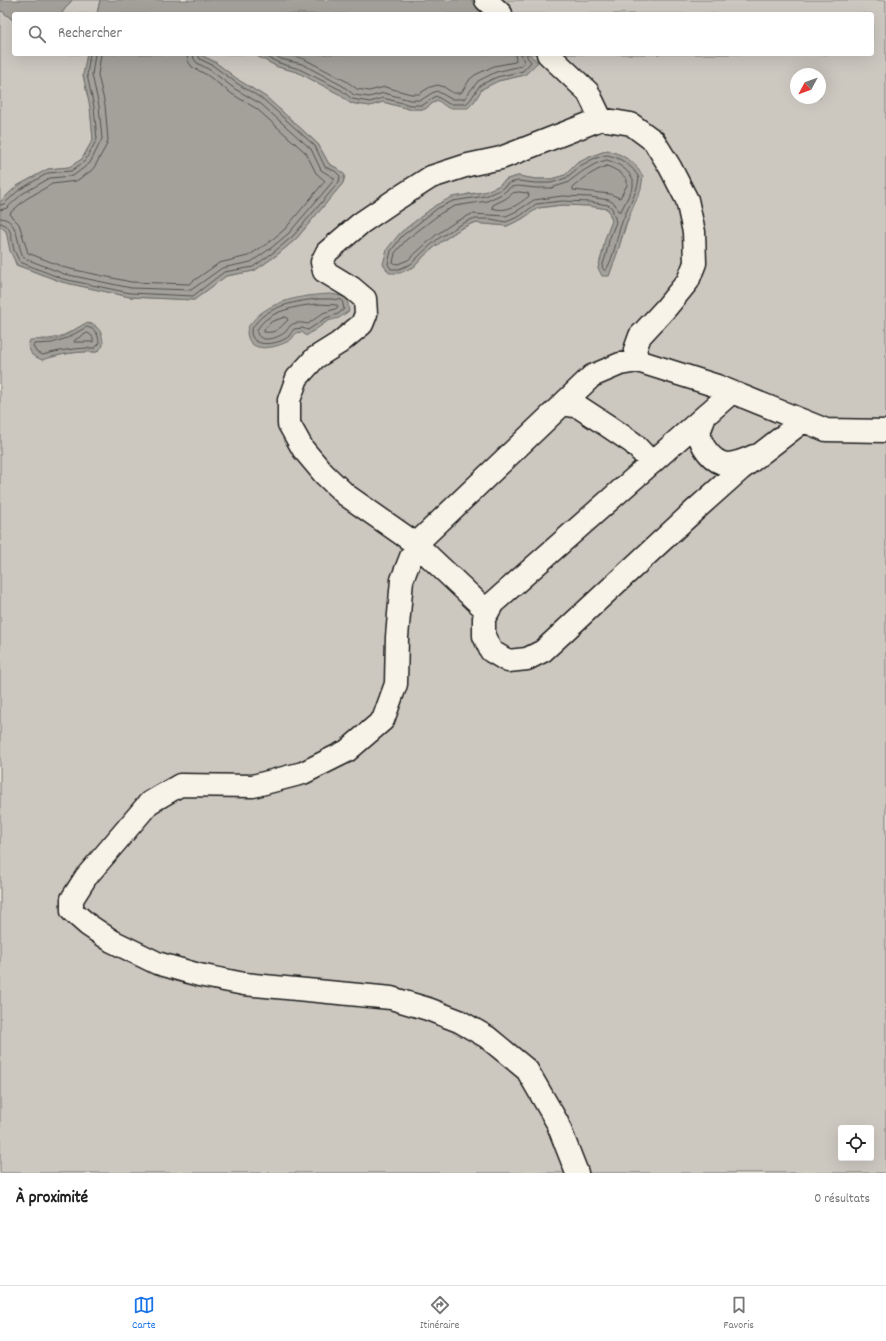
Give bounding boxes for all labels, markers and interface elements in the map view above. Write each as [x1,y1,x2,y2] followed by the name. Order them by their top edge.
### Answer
[12,12,874,56] search box
[26,23,48,45] icon: search
[58,23,122,45] text: Rechercher
[790,68,826,104] north arrow
[838,1125,874,1161] map controls
[838,1125,874,1161] button: locate
[16,1187,88,1211] text: À proximité
[814,1190,870,1209] text: 0 résultats
[132,1294,156,1334] tab: Carte
[420,1294,459,1334] tab: Itinéraire
[724,1294,754,1334] tab: Favoris

